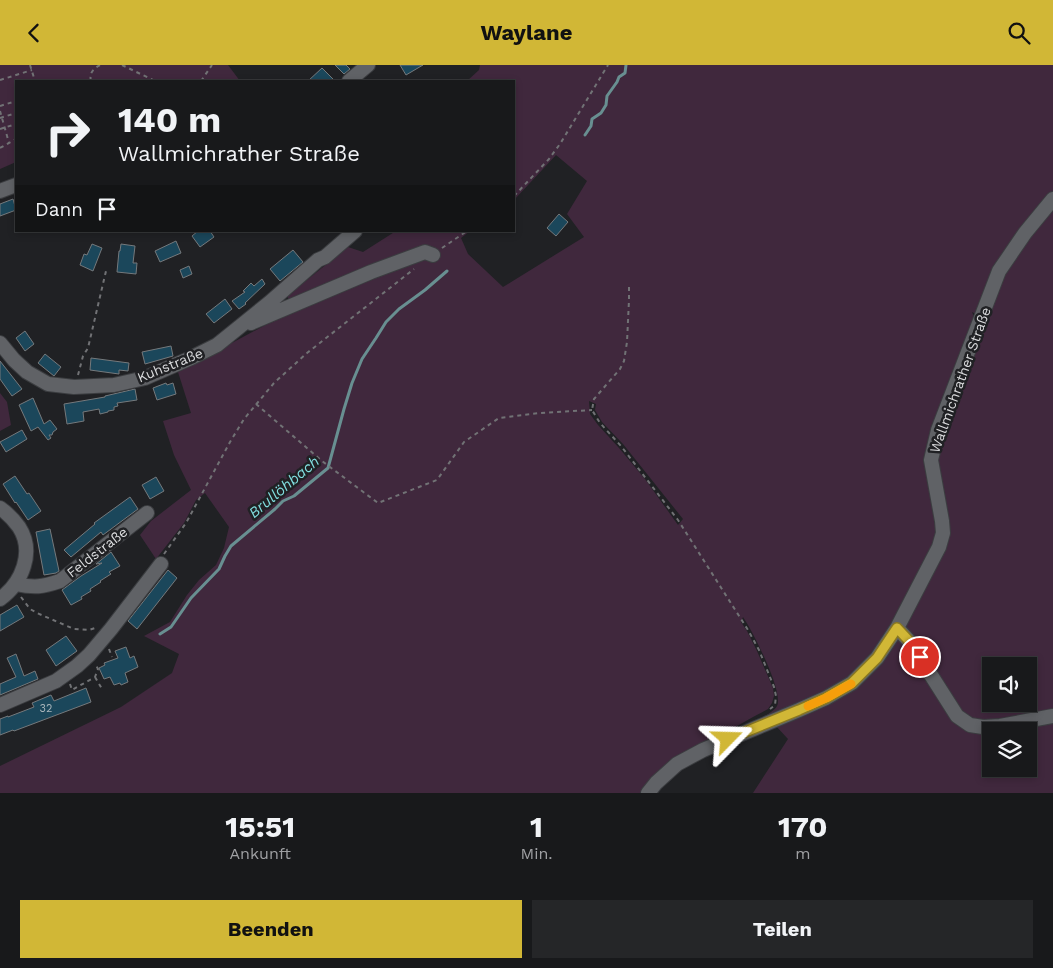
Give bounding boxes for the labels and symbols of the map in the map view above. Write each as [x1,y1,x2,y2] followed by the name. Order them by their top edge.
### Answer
[926,305,994,455] street label: Wallmichrather Straße
[135,345,205,385] street label: Kuhstraße
[245,452,323,522] water label: Brullöhbach
[64,523,130,581] street label: Feldstraße
[899,636,941,678] pin
[40,702,52,715] house number: 32
[701,712,753,764] position arrow

